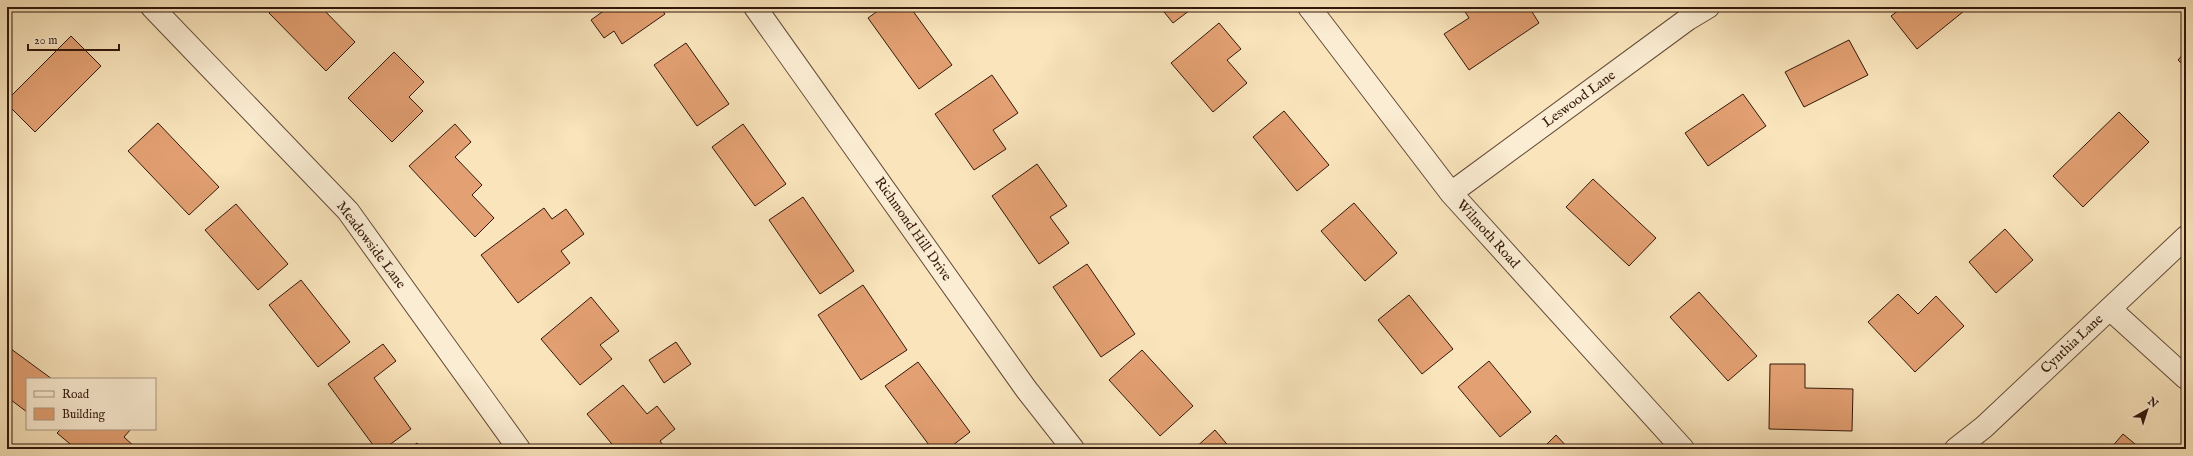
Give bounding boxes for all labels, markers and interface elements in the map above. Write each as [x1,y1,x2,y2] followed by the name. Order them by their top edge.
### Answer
[28,26,119,52] scale bar
[34,33,57,48] text: 20 m
[1539,66,1620,132] street label: Leswood Lane
[870,173,956,285] street label: Richmond Hill Drive
[1452,196,1524,272] street label: Wilmoth Road
[332,198,410,293] street label: Meadowside Lane
[2037,310,2108,378] street label: Cynthia Lane
[26,378,156,430] legend
[62,387,90,402] text: Road
[2127,390,2167,430] north arrow
[2144,394,2161,412] text: N
[62,407,106,422] text: Building

